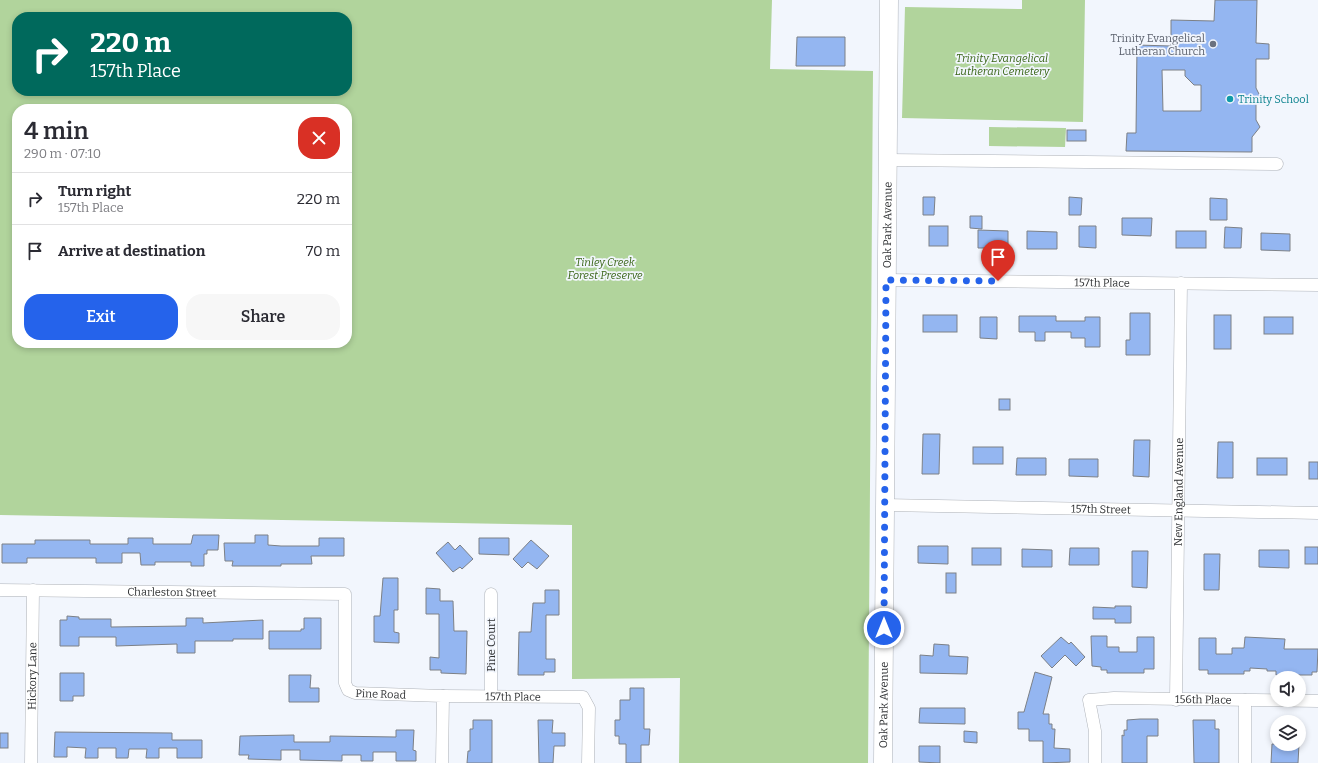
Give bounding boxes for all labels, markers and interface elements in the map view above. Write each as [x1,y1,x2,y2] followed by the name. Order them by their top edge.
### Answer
[90,26,171,59] text: 220 m
[24,28,76,80] icon: right
[1111,32,1205,58] place label: Trinity Evangelical Lutheran Church
[1208,39,1218,49] marker: Trinity Evangelical Lutheran Church
[955,52,1051,78] park label: Trinity Evangelical Lutheran Cemetery
[90,60,181,82] text: 157th Place
[1238,93,1309,106] place label: Trinity School
[1225,94,1235,104] marker: Trinity School
[24,117,89,145] text: 4 min
[298,117,340,159] button: close
[24,146,101,161] text: 290 m · 07:10
[58,182,131,200] text: Turn right
[880,182,894,268] street label: Oak Park Avenue
[24,188,46,210] icon: right
[297,190,340,208] text: 220 m
[58,200,124,215] text: 157th Place
[24,240,46,262] icon: arrive
[981,240,1015,281] pin
[58,242,205,260] text: Arrive at destination
[306,242,340,260] text: 70 m
[987,246,1009,268] icon: arrive
[567,256,643,282] park label: Tinley Creek Forest Preserve
[1074,276,1130,289] street label: 157th Place
[24,294,178,340] button: Exit
[186,294,340,340] button: Share
[1171,438,1186,546] street label: New England Avenue
[1071,502,1131,516] street label: 157th Street
[127,585,217,599] street label: Charleston Street
[863,607,905,649] position arrow
[485,618,498,672] street label: Pine Court
[25,642,39,710] street label: Hickory Lane
[877,662,890,748] street label: Oak Park Avenue
[1270,671,1306,751] map controls
[1270,671,1306,707] button: sound
[355,687,407,701] street label: Pine Road
[485,690,541,703] street label: 157th Place
[1175,692,1232,706] street label: 156th Place
[1270,715,1306,751] button: layers

